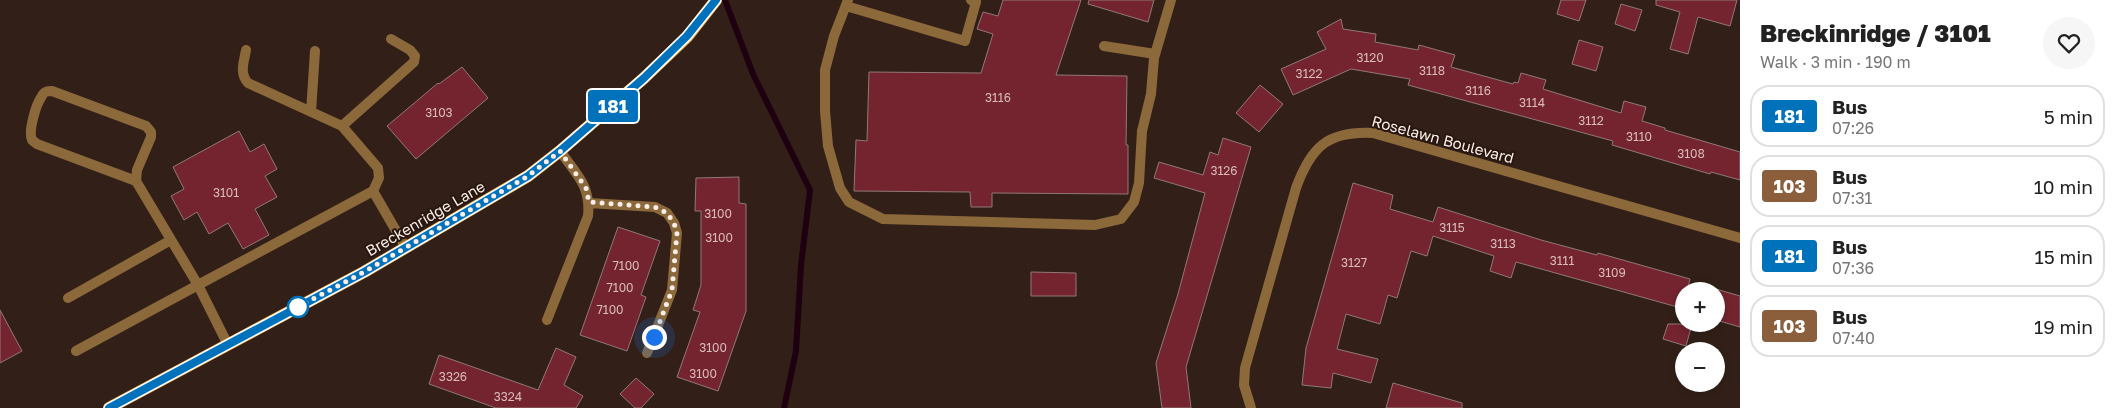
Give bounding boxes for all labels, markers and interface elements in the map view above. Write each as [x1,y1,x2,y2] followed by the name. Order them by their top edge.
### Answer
[2043,17,2095,69] button: heart
[1760,18,1991,47] text: Breckinridge / 3101
[1356,50,1384,65] house number: 3120
[1760,52,1911,72] text: Walk · 3 min · 190 m
[1419,63,1445,78] house number: 3118
[1296,66,1322,81] house number: 3122
[1465,83,1491,98] house number: 3116
[584,90,642,122] line badge: 181
[985,90,1011,105] house number: 3116
[598,95,628,117] text: 181
[1519,95,1545,110] house number: 3114
[1832,95,1867,118] text: Bus
[425,105,453,120] house number: 3103
[1774,105,1805,127] text: 181
[2044,105,2093,128] text: 5 min
[1370,111,1516,167] street label: Roselawn Boulevard
[1578,113,1604,128] house number: 3112
[1832,118,1874,138] text: 07:26
[1626,129,1652,144] house number: 3110
[1677,146,1705,161] house number: 3108
[1210,163,1238,178] house number: 3126
[1832,165,1867,188] text: Bus
[1774,175,1805,197] text: 103
[2034,175,2093,198] text: 10 min
[362,176,488,259] street label: Breckenridge Lane
[213,185,239,200] house number: 3101
[1832,188,1872,208] text: 07:31
[704,206,732,221] house number: 3100
[1439,220,1465,235] house number: 3115
[705,230,733,245] house number: 3100
[1832,235,1867,258] text: Bus
[1490,236,1516,251] house number: 3113
[1774,245,1805,267] text: 181
[2034,245,2093,268] text: 15 min
[1550,253,1574,268] house number: 3111
[1341,255,1367,270] house number: 3127
[612,258,640,273] house number: 7100
[1832,258,1874,278] text: 07:36
[1598,265,1626,280] house number: 3109
[606,280,634,295] house number: 7100
[1675,282,1725,392] map controls
[1675,282,1725,332] button: +
[287,296,309,318] unlabelled marker
[596,302,624,317] house number: 7100
[1832,305,1867,328] text: Bus
[1774,315,1805,337] text: 103
[2034,315,2093,338] text: 19 min
[642,325,667,350] your location
[1832,328,1875,348] text: 07:40
[699,340,727,355] house number: 3100
[1675,342,1725,392] button: −
[689,366,717,381] house number: 3100
[439,369,467,384] house number: 3326
[494,389,522,404] house number: 3324

